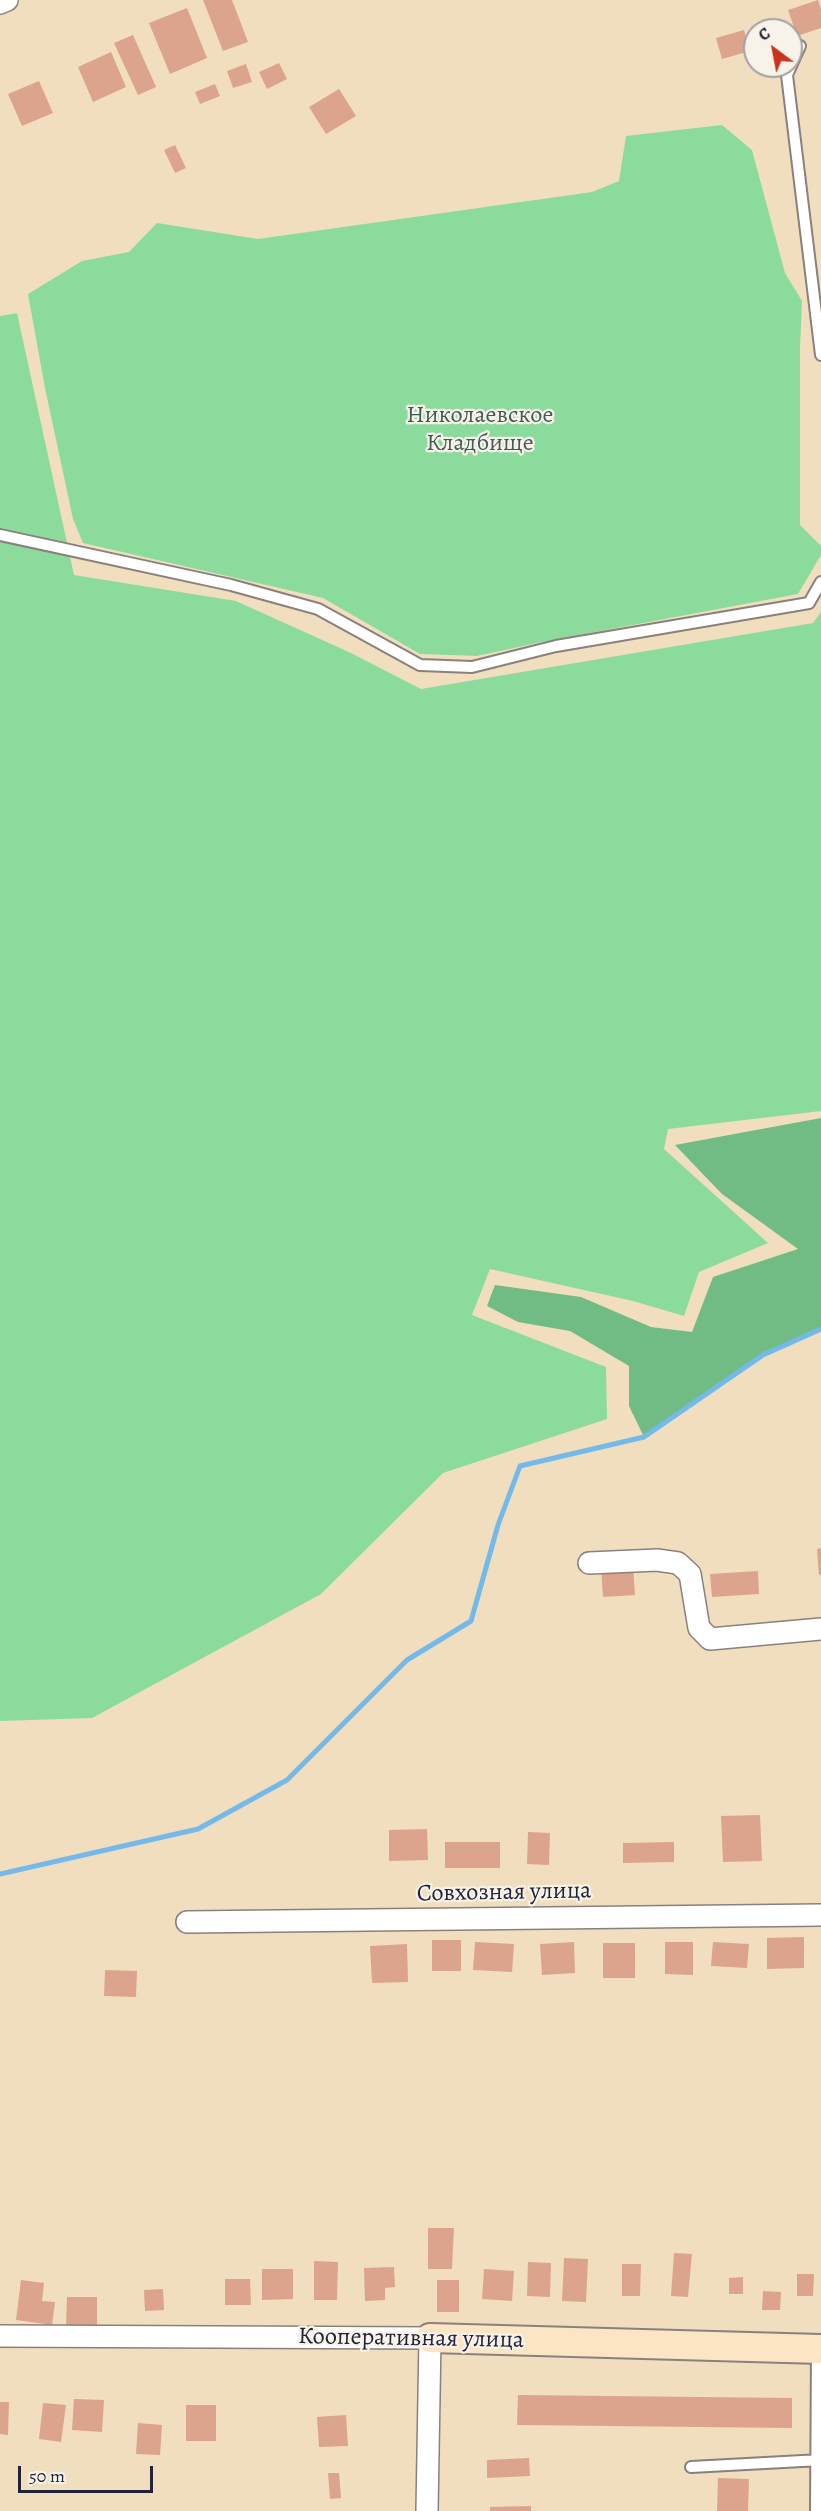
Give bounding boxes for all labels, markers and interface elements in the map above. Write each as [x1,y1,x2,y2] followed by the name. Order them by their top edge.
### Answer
[743,18,803,78] north arrow
[755,22,775,46] text: С
[407,402,553,458] park label: Николаевское Кладбище
[417,1877,591,1909] street label: Совхозная улица
[298,2323,524,2355] street label: Кооперативная улица
[21,2454,156,2492] scale bar
[29,2464,65,2488] text: 50 m

